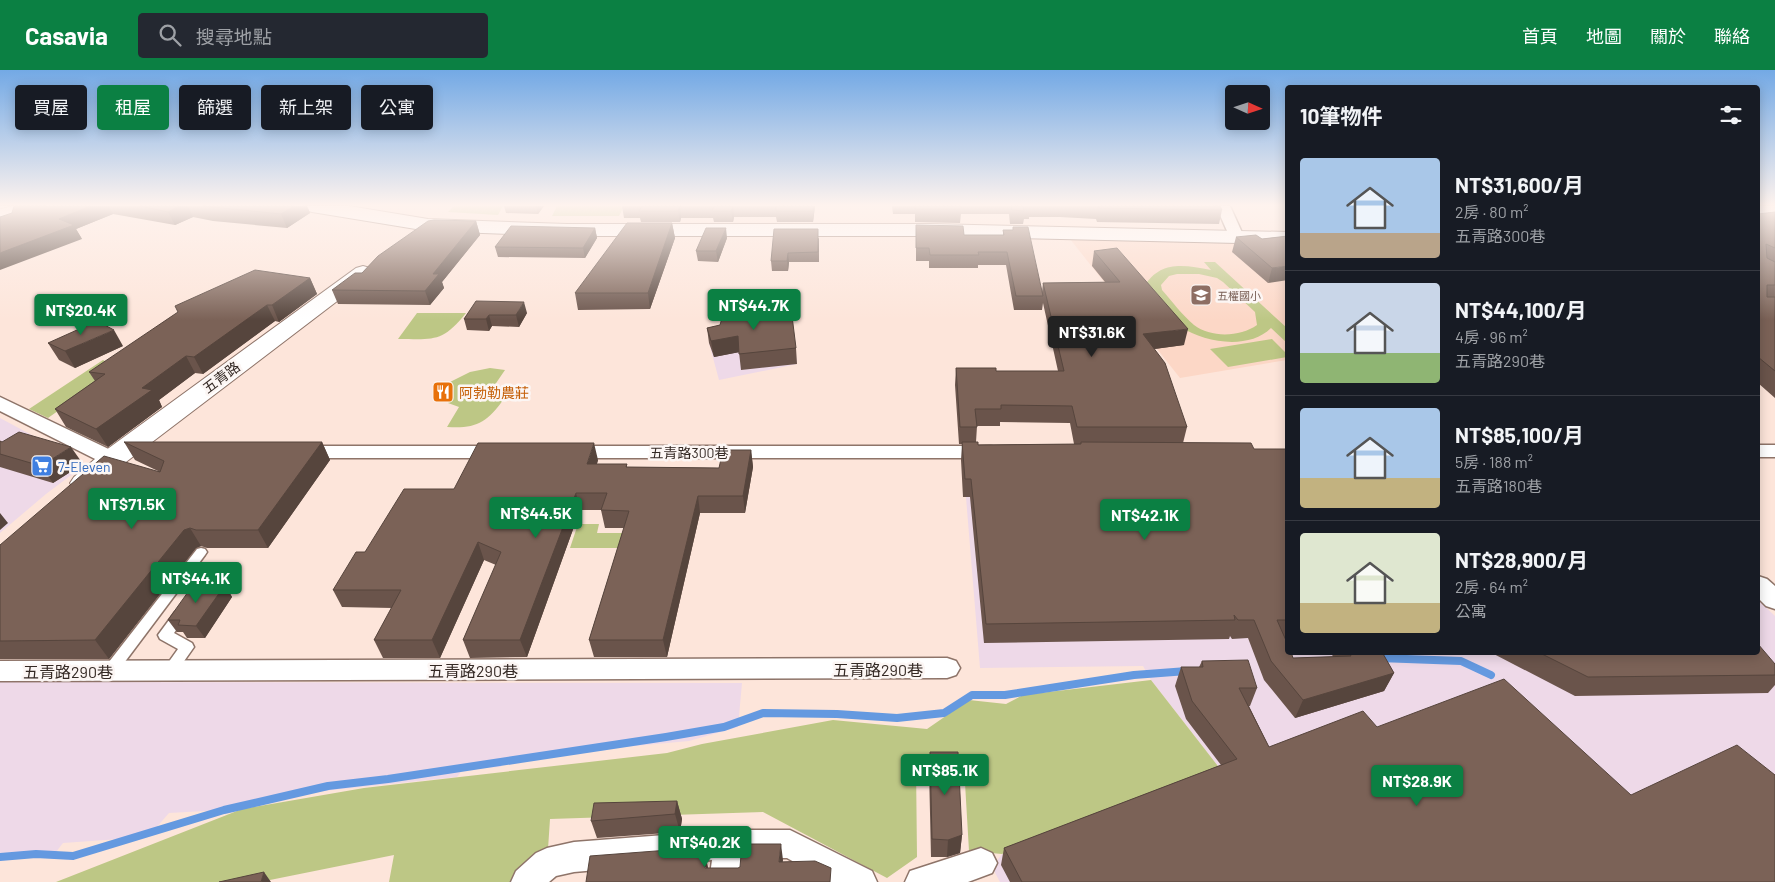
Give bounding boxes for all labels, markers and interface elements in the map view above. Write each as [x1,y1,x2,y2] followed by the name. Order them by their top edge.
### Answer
[138,13,488,58] search box
[25,21,108,50] text: Casavia
[156,21,184,49] icon: search
[196,25,272,48] text: 搜尋地點
[1522,25,1558,47] text: 首頁
[1586,25,1622,47] text: 地圖
[1650,25,1686,47] text: 關於
[1714,25,1750,47] text: 聯絡
[15,85,87,130] chip: 買屋
[97,85,169,130] chip: 租屋
[179,85,251,130] chip: 篩選
[261,85,351,130] chip: 新上架
[361,85,433,130] chip: 公寓
[1225,85,1270,130] north arrow
[1225,85,1270,130] map controls
[1717,101,1745,129] icon: filters
[1300,103,1382,128] text: 10筆物件
[1455,172,1584,197] text: NT$31,600/月
[1340,178,1400,238] icon: home
[1455,202,1528,221] text: 2房 · 80 m²
[1455,226,1545,245] text: 五青路300巷
[1189,283,1213,307] school or university icon: 五權國小
[702,288,806,331] pin: NT$44.7K
[1217,289,1261,302] place label: 五權國小
[29,294,133,336] pin: NT$20.4K
[719,295,789,314] text: NT$44.7K
[1455,297,1587,322] text: NT$44,100/月
[45,300,117,319] text: NT$20.4K
[1340,303,1400,363] icon: home
[1040,316,1144,358] pin: NT$31.6K
[1059,322,1125,341] text: NT$31.6K
[1455,327,1528,346] text: 4房 · 96 m²
[1455,351,1545,370] text: 五青路290巷
[199,358,243,396] street label: 五青路
[431,380,455,404] restaurant icon: 阿勃勒農莊
[459,384,529,401] place label: 阿勃勒農莊
[1455,422,1584,447] text: NT$85,100/月
[1340,428,1400,488] icon: home
[649,444,729,461] street label: 五青路300巷
[1455,452,1533,471] text: 5房 · 188 m²
[30,454,54,478] supermarket icon: 7-Eleven
[58,458,111,475] place label: 7-Eleven
[1455,476,1542,495] text: 五青路180巷
[80,488,184,530] pin: NT$71.5K
[99,494,165,513] text: NT$71.5K
[484,496,588,539] pin: NT$44.5K
[1093,498,1197,541] pin: NT$42.1K
[500,503,572,522] text: NT$44.5K
[1111,505,1179,524] text: NT$42.1K
[1455,547,1588,572] text: NT$28,900/月
[1340,553,1400,613] icon: home
[144,562,248,604] pin: NT$44.1K
[162,568,230,587] text: NT$44.1K
[1455,577,1528,596] text: 2房 · 64 m²
[1455,601,1487,620] text: 公寓
[833,660,923,679] street label: 五青路290巷
[428,661,518,680] street label: 五青路290巷
[23,662,113,681] street label: 五青路290巷
[893,754,997,796] pin: NT$85.1K
[912,760,978,779] text: NT$85.1K
[1365,764,1469,807] pin: NT$28.9K
[1382,771,1452,790] text: NT$28.9K
[653,826,757,868] pin: NT$40.2K
[669,832,741,851] text: NT$40.2K

